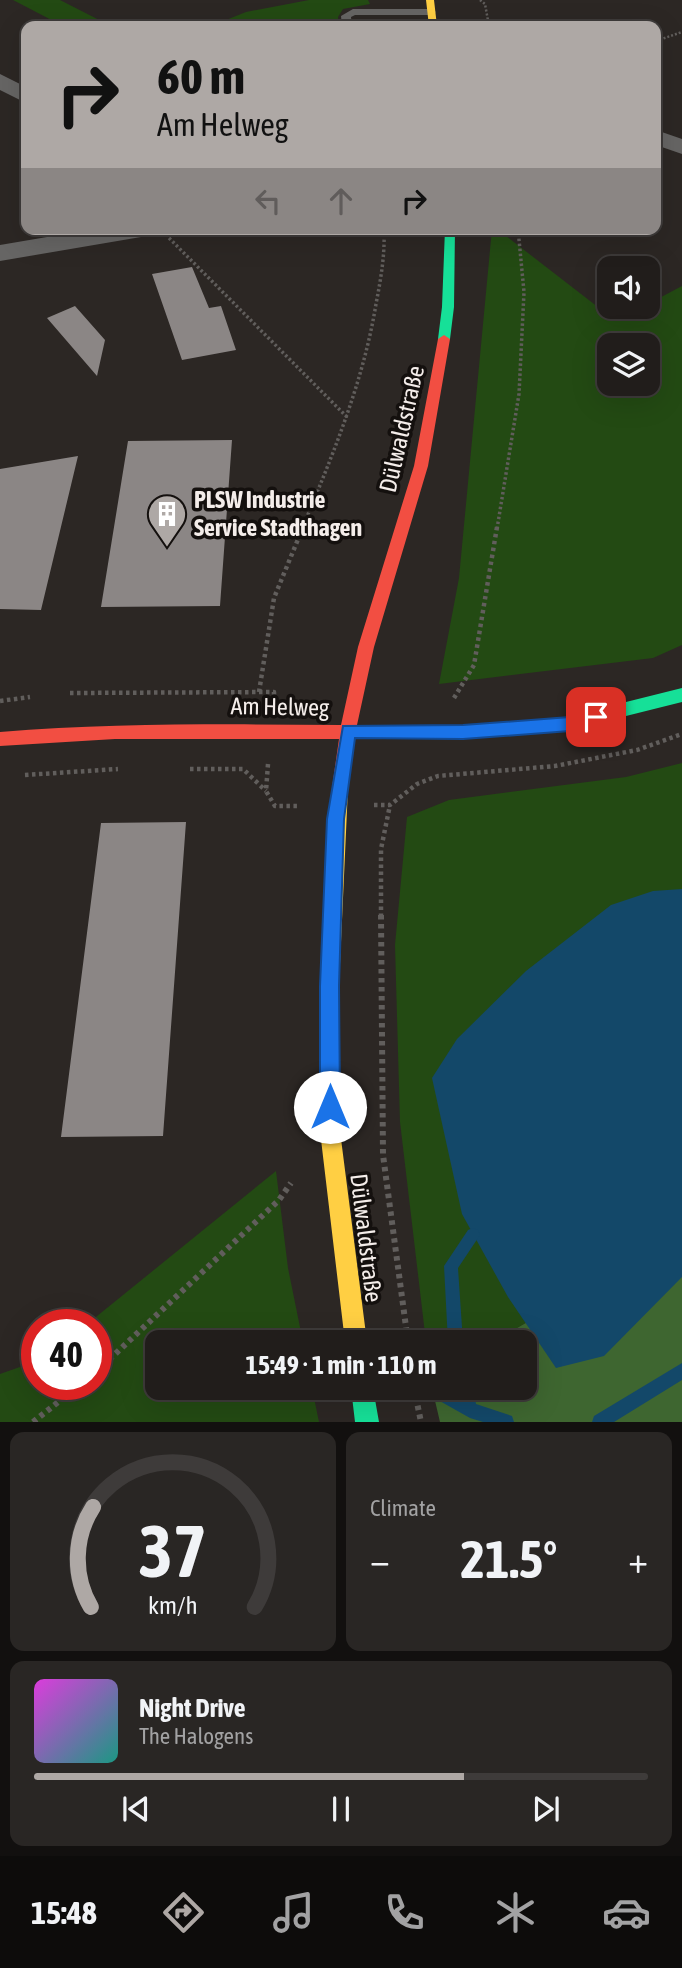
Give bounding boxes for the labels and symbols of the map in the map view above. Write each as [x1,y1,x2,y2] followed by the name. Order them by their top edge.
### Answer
[374,363,429,495] street label: Dülwaldstraße
[194,486,362,541] place label: PLSW Industrie Service Stadthagen
[146,493,188,548] building icon: PLSW Industrie Service Stadthagen
[566,687,626,747] pin
[230,692,330,721] street label: Am Helweg
[293,1070,367,1144] position arrow
[345,1172,388,1304] street label: Dülwaldstraße
[21,1309,112,1400] speed limit sign: 40

